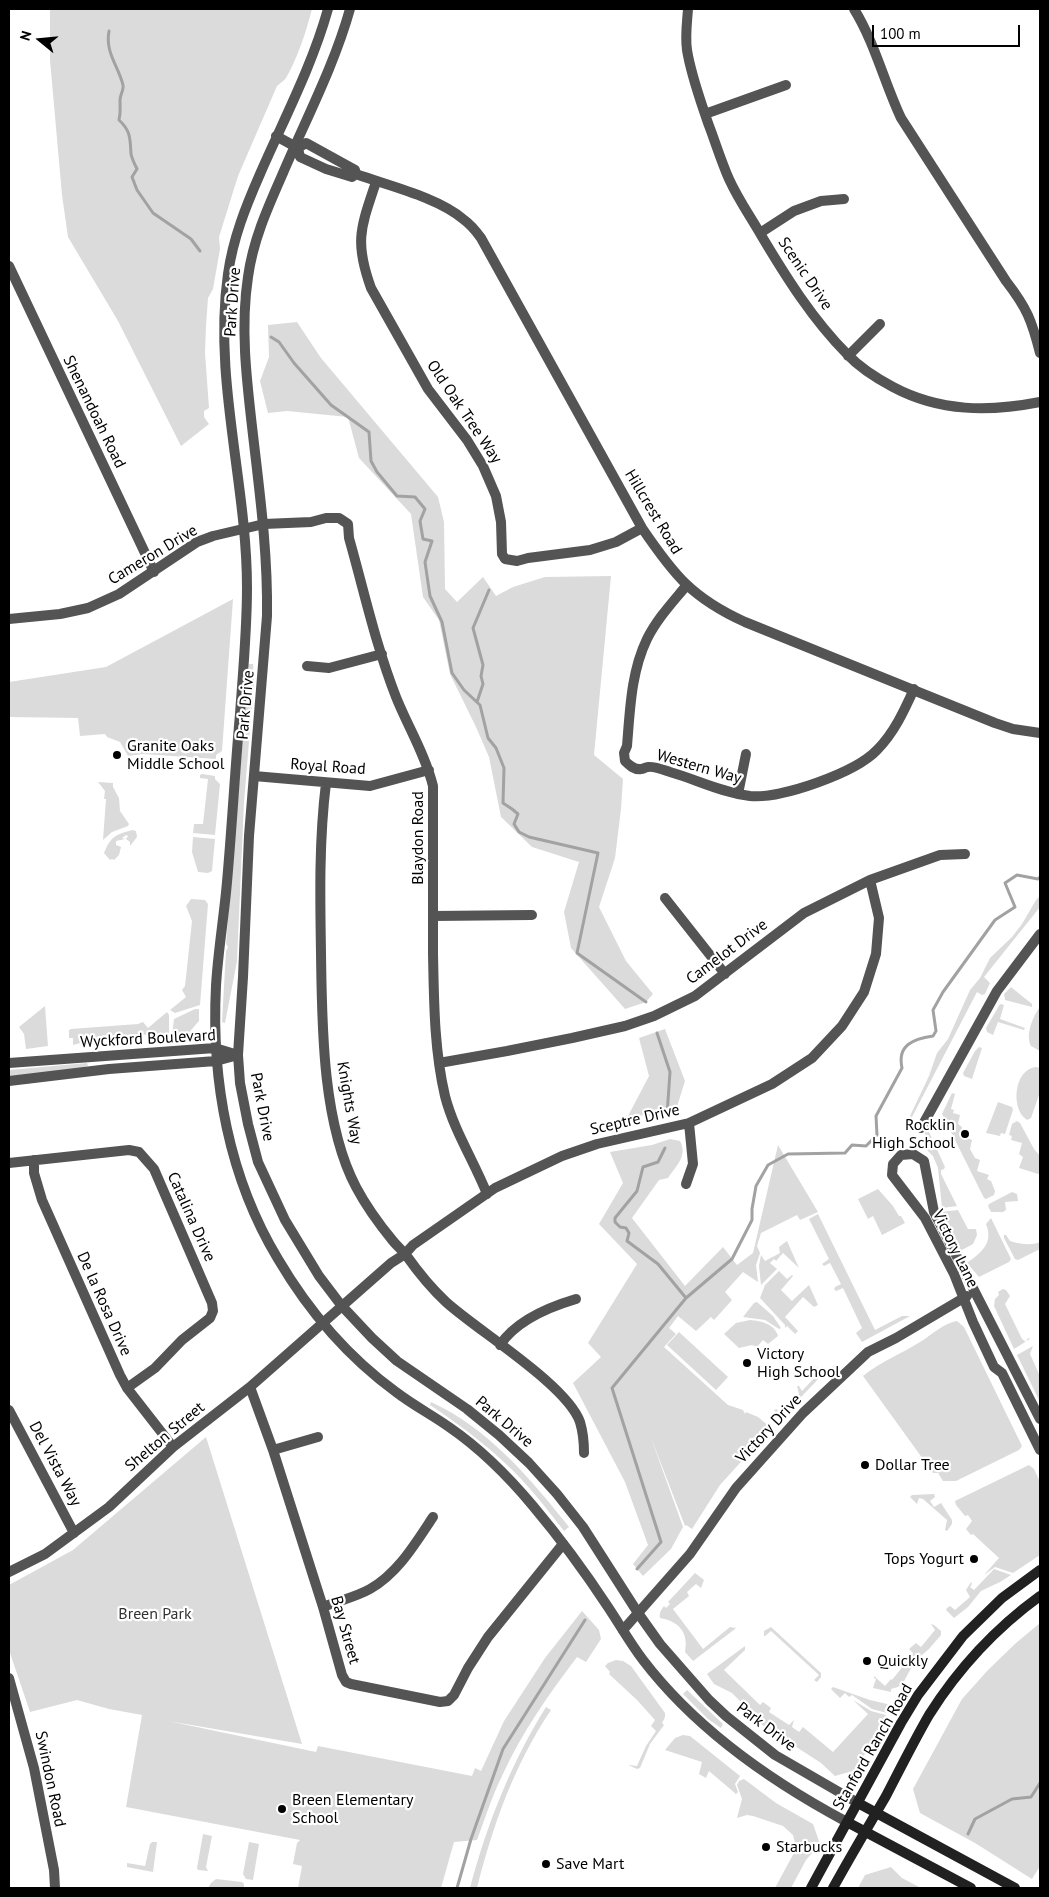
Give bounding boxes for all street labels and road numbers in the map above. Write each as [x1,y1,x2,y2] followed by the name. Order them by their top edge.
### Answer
[774,234,836,314] street label: Scenic Drive
[221,267,245,337] street label: Park Drive
[58,353,130,471] street label: Shenandoah Road
[422,357,506,467] street label: Old Oak Tree Way
[620,466,686,558] street label: Hillcrest Road
[105,521,201,589] street label: Cameron Drive
[233,670,259,740] street label: Park Drive
[654,746,744,788] street label: Western Way
[290,755,366,779] street label: Royal Road
[408,791,428,885] street label: Blaydon Road
[683,915,771,989] street label: Camelot Drive
[80,1026,216,1052] street label: Wyckford Boulevard
[332,1060,366,1146] street label: Knights Way
[246,1071,278,1143] street label: Park Drive
[588,1100,682,1140] street label: Sceptre Drive
[163,1169,219,1265] street label: Catalina Drive
[928,1207,982,1291] street label: Victory Lane
[72,1249,136,1359] street label: De la Rosa Drive
[732,1390,806,1468] street label: Victory Drive
[471,1392,537,1452] street label: Park Drive
[121,1398,209,1476] street label: Shelton Street
[25,1418,85,1510] street label: Del Vista Way
[326,1594,364,1666] street label: Bay Street
[829,1680,917,1814] street label: Stanford Ranch Road
[732,1698,800,1756] street label: Park Drive
[30,1729,70,1829] street label: Swindon Road

